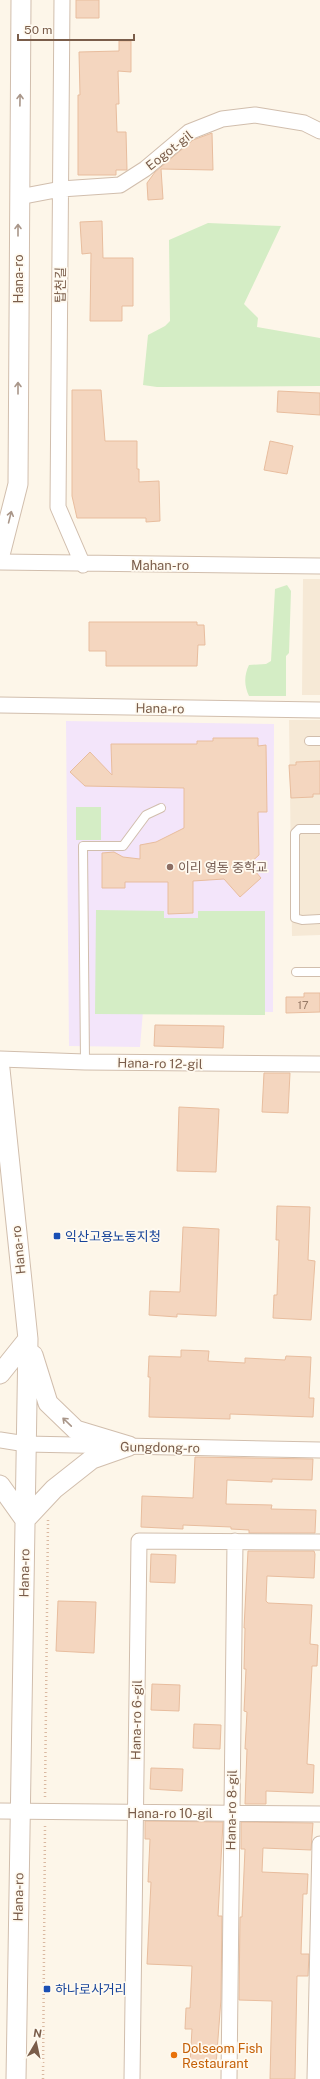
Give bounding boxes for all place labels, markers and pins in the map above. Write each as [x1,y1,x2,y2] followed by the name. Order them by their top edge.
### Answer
[178,860,268,875] place label: 이리 영동 중학교
[165,862,175,872] marker: 이리 영동 중학교
[65,1229,161,1244] place label: 익산고용노동지청
[52,1231,62,1241] marker: 익산고용노동지청
[55,1982,127,1997] place label: 하나로사거리
[42,1984,52,1994] marker: 하나로사거리
[182,2041,263,2071] place label: Dolseom Fish Restaurant
[169,2050,179,2060] marker: Dolseom Fish Restaurant

